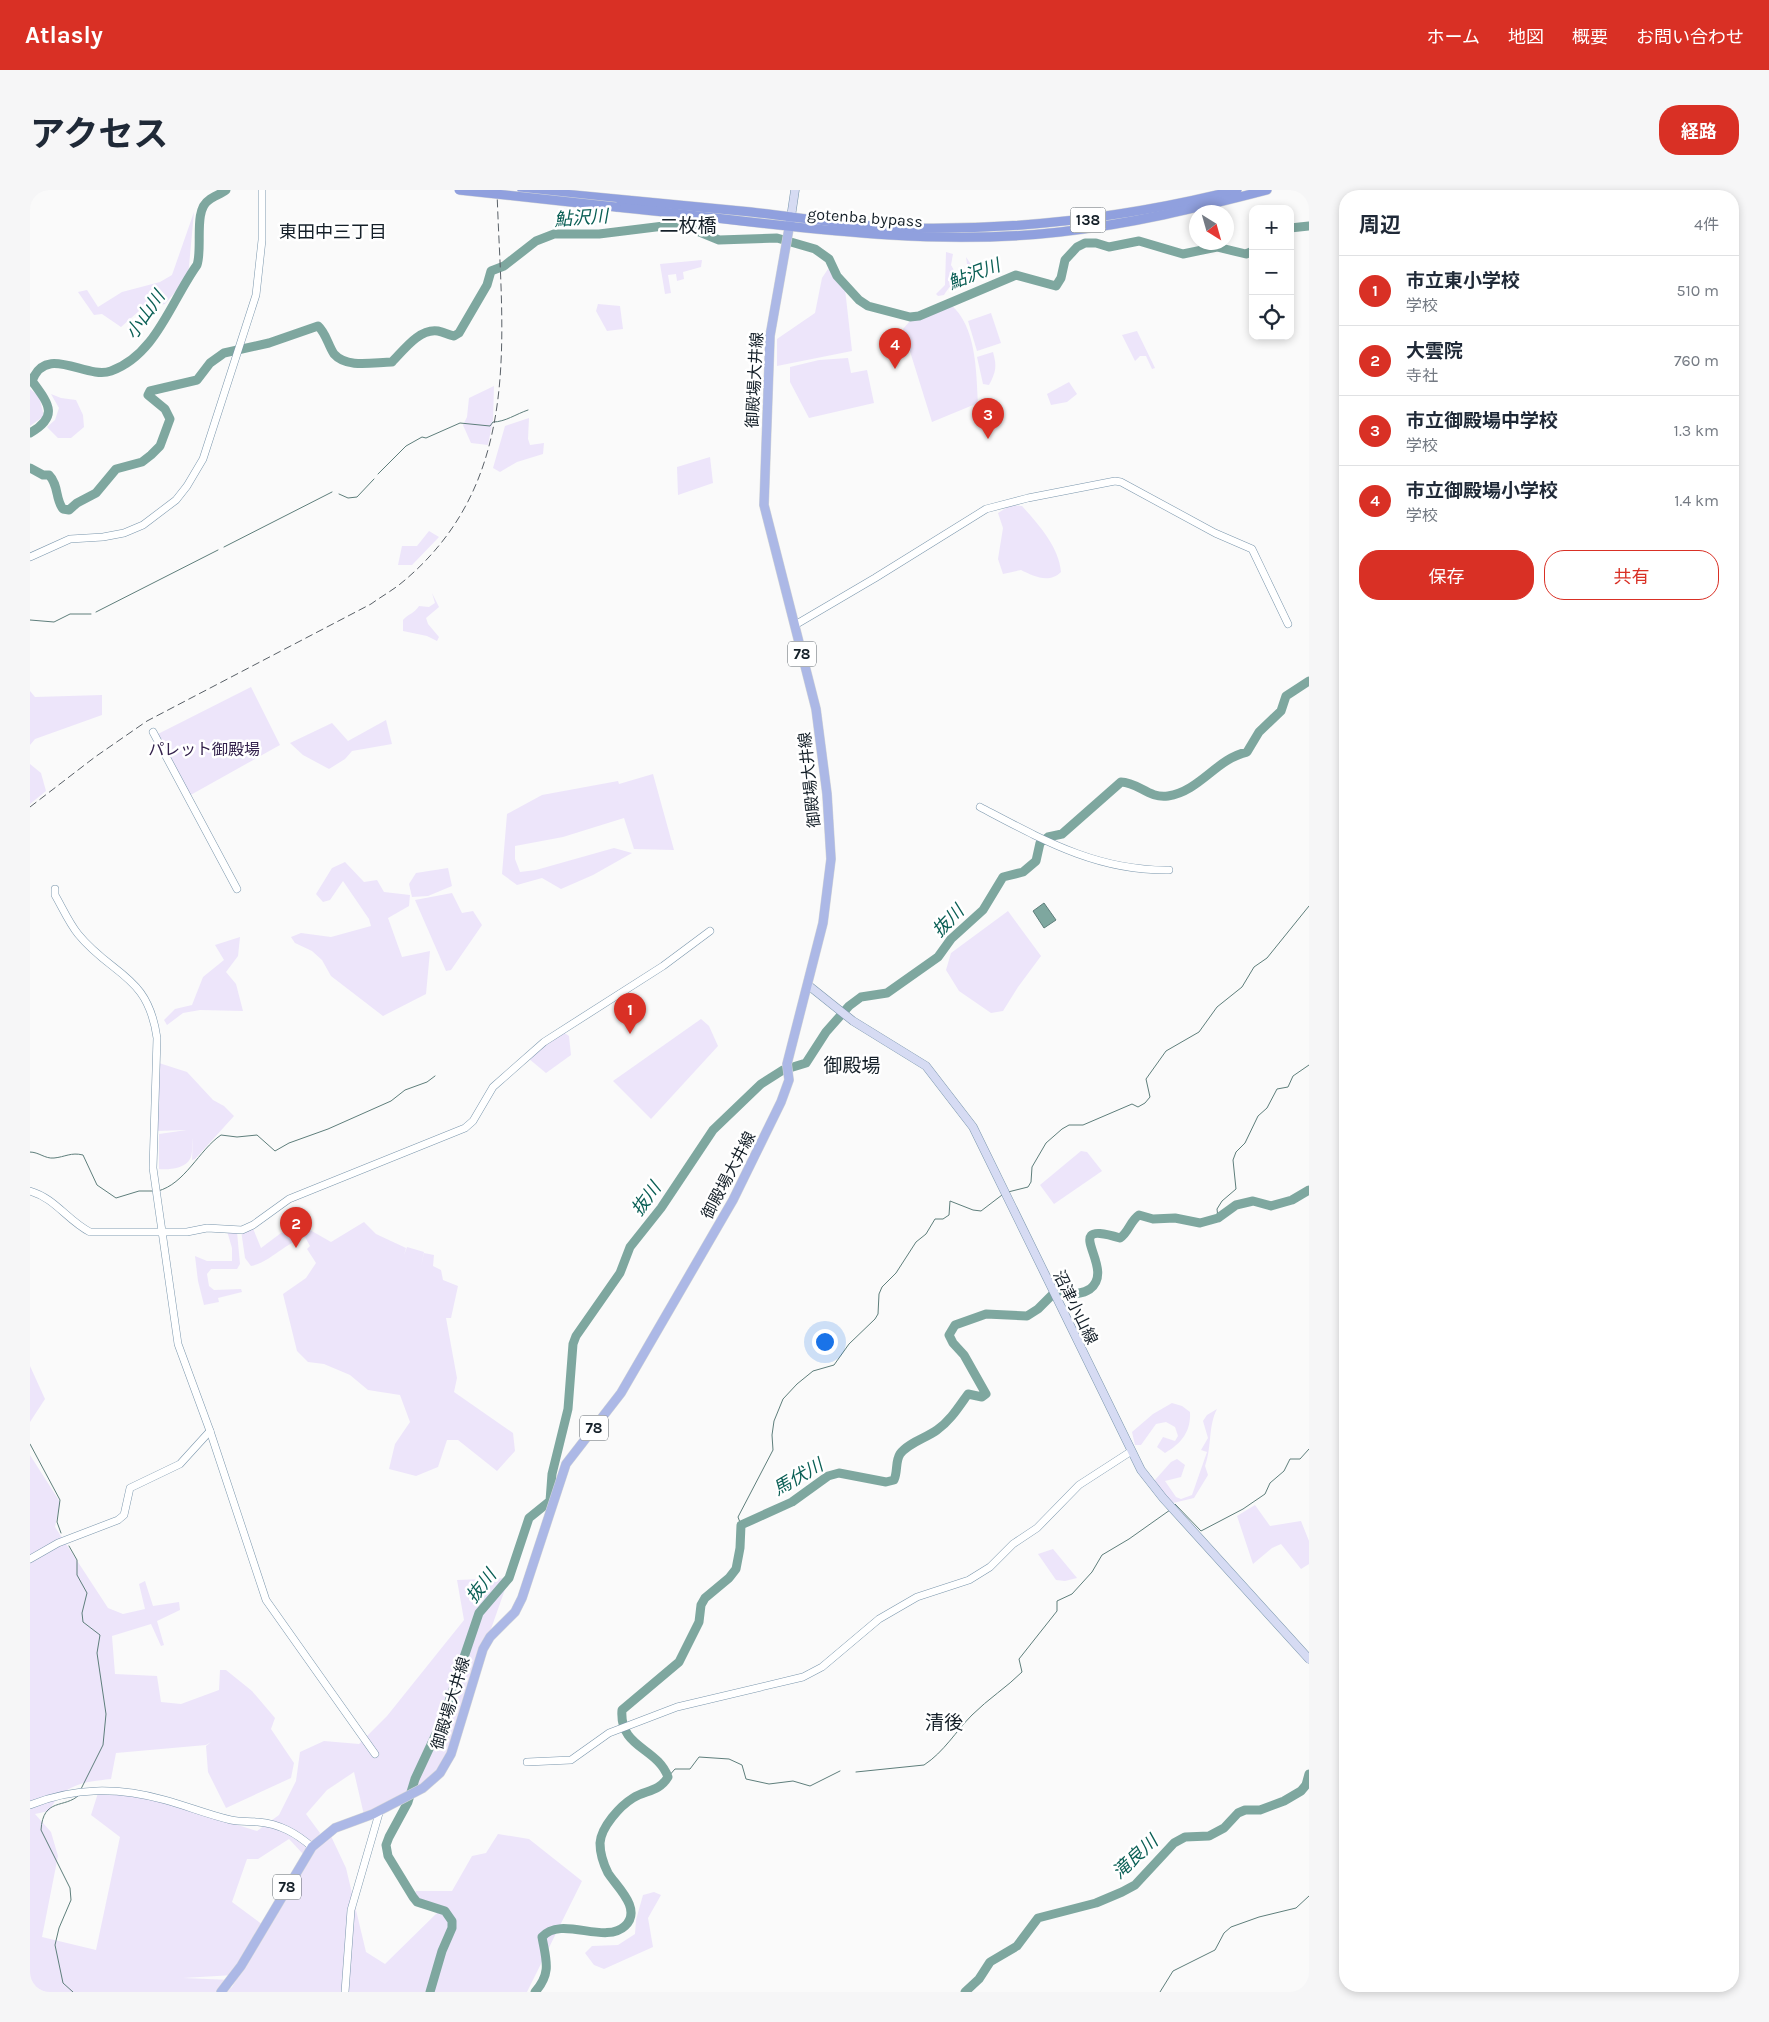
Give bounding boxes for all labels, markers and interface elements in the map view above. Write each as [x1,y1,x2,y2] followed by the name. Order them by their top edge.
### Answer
[25,21,103,49] text: Atlasly
[1427,26,1480,48] text: ホーム
[1508,26,1544,48] text: 地図
[1572,26,1608,48] text: 概要
[1636,26,1744,48] text: お問い合わせ
[1659,105,1739,155] button: 経路
[30,114,168,155] text: アクセス
[807,204,923,231] street label: gotenba bypass
[553,205,611,231] water label: 鮎沢川
[1189,205,1234,250] north arrow
[1249,205,1294,340] map controls
[1249,205,1294,250] button: +
[1070,208,1106,232] road number: 138
[1359,213,1401,237] text: 周辺
[659,215,717,237] district label: 二枚橋
[1694,215,1719,234] text: 4件
[279,221,387,243] district label: 東田中三丁目
[1249,250,1294,295] button: −
[945,253,1005,294] water label: 鮎沢川
[1406,270,1520,292] text: 市立東小学校
[1372,281,1378,300] text: 1
[1676,281,1719,300] text: 510 m
[121,285,171,343] water label: 小山川
[1249,295,1294,340] button: locate
[1406,296,1438,315] text: 学校
[879,328,911,369] pin: 4
[742,332,766,428] street label: 御殿場大井線
[1406,340,1463,362] text: 大雲院
[1370,351,1380,370] text: 2
[1674,351,1719,370] text: 760 m
[1406,366,1438,385] text: 寺社
[972,398,1004,439] pin: 3
[1406,410,1558,432] text: 市立御殿場中学校
[1370,421,1380,440] text: 3
[1674,421,1719,440] text: 1.3 km
[1406,436,1438,455] text: 学校
[1406,480,1558,502] text: 市立御殿場小学校
[1370,491,1380,510] text: 4
[1674,491,1719,510] text: 1.4 km
[1406,506,1438,525] text: 学校
[1359,550,1534,600] button: 保存
[1544,550,1719,600] button: 共有
[788,642,816,666] road number: 78
[795,731,824,829] street label: 御殿場大井線
[148,740,260,759] park label: パレット御殿場
[928,899,970,942] water label: 抜川
[614,993,646,1034] pin: 1
[823,1055,881,1077] district label: 御殿場
[698,1128,759,1222] street label: 御殿場大井線
[627,1176,667,1220] water label: 抜川
[280,1207,312,1248] pin: 2
[1049,1267,1102,1347] street label: 沼津小山線
[812,1329,838,1355] your location
[580,1416,608,1440] road number: 78
[769,1453,829,1500] water label: 馬伏川
[461,1563,502,1607] water label: 抜川
[427,1654,474,1752] street label: 御殿場大井線
[925,1712,963,1734] district label: 清後
[1108,1829,1164,1883] water label: 滝良川
[273,1874,301,1900] road number: 78

